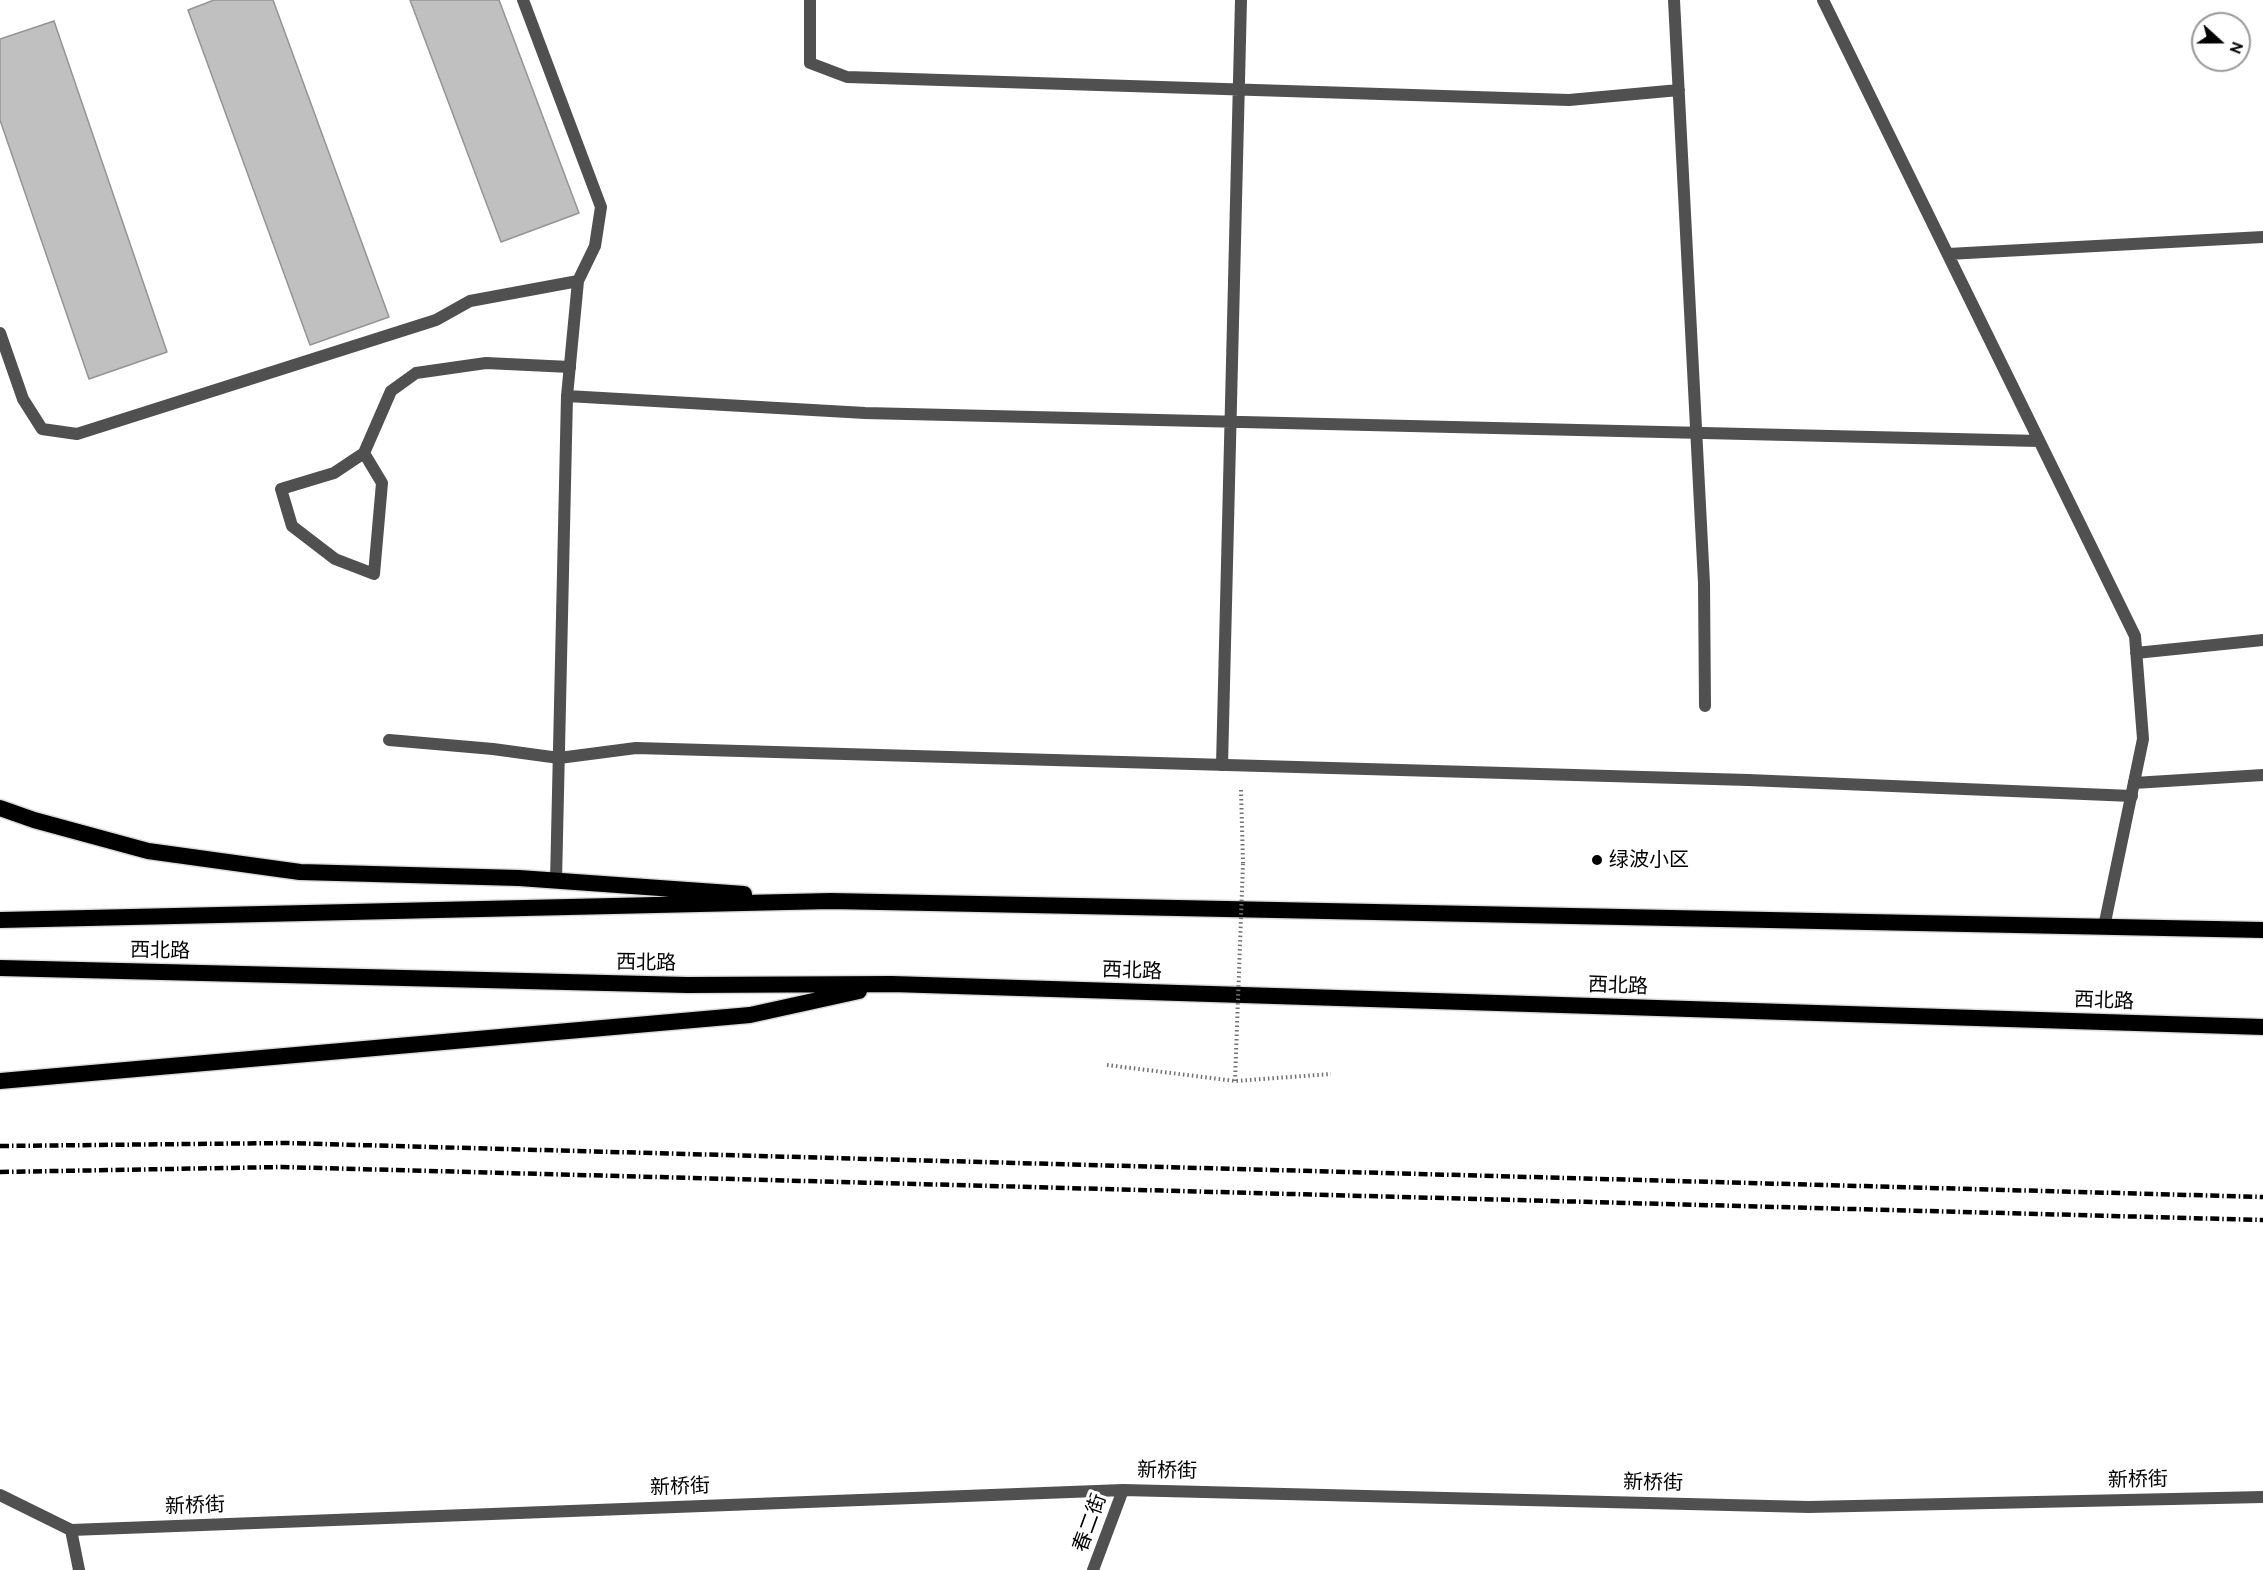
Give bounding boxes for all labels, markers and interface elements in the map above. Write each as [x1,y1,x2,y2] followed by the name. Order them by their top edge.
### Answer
[2191,12,2251,72] north arrow
[2226,39,2247,57] text: N
[1609,848,1689,872] place label: 绿波小区
[1590,853,1604,867] marker: 绿波小区
[130,938,190,964] street label: 西北路
[616,950,676,976] street label: 西北路
[1102,958,1162,984] street label: 西北路
[1588,973,1648,999] street label: 西北路
[2074,988,2134,1014] street label: 西北路
[1137,1458,1197,1484] street label: 新桥街
[2108,1467,2168,1493] street label: 新桥街
[1623,1470,1683,1496] street label: 新桥街
[650,1474,710,1500] street label: 新桥街
[1068,1491,1112,1555] street label: 春二街
[165,1493,225,1519] street label: 新桥街

